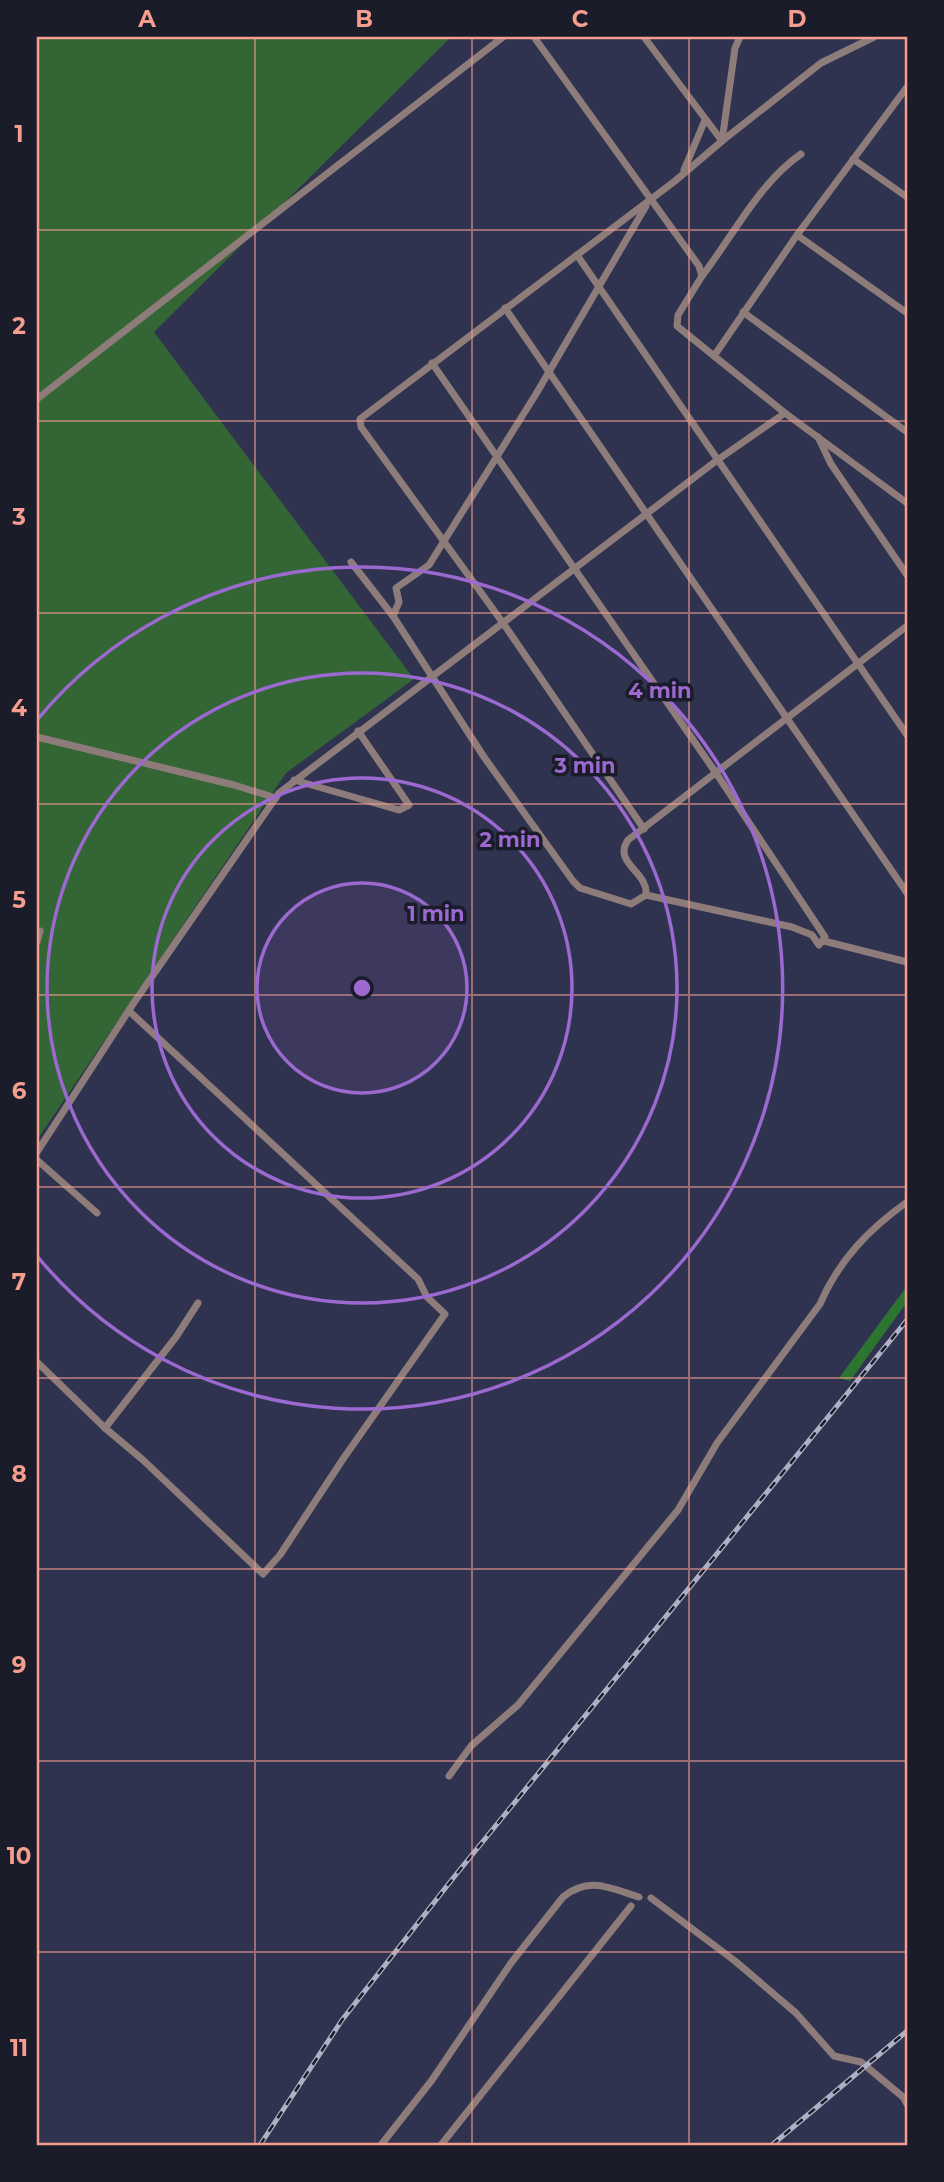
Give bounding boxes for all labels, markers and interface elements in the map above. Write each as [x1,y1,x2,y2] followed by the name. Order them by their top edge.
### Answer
[137,5,156,33] text: A
[355,5,373,33] text: B
[572,5,589,33] text: C
[788,5,807,33] text: D
[14,120,24,148] text: 1
[12,312,26,340] text: 2
[11,503,26,531] text: 3
[628,678,692,703] text: 4 min
[11,694,27,722] text: 4
[553,753,616,778] text: 3 min
[479,827,541,852] text: 2 min
[12,886,26,914] text: 5
[407,901,465,926] text: 1 min
[350,976,374,1000] centre of rings
[12,1077,27,1105] text: 6
[12,1268,26,1296] text: 7
[11,1460,27,1488] text: 8
[12,1651,26,1679] text: 9
[7,1842,31,1870] text: 10
[10,2034,28,2062] text: 11

